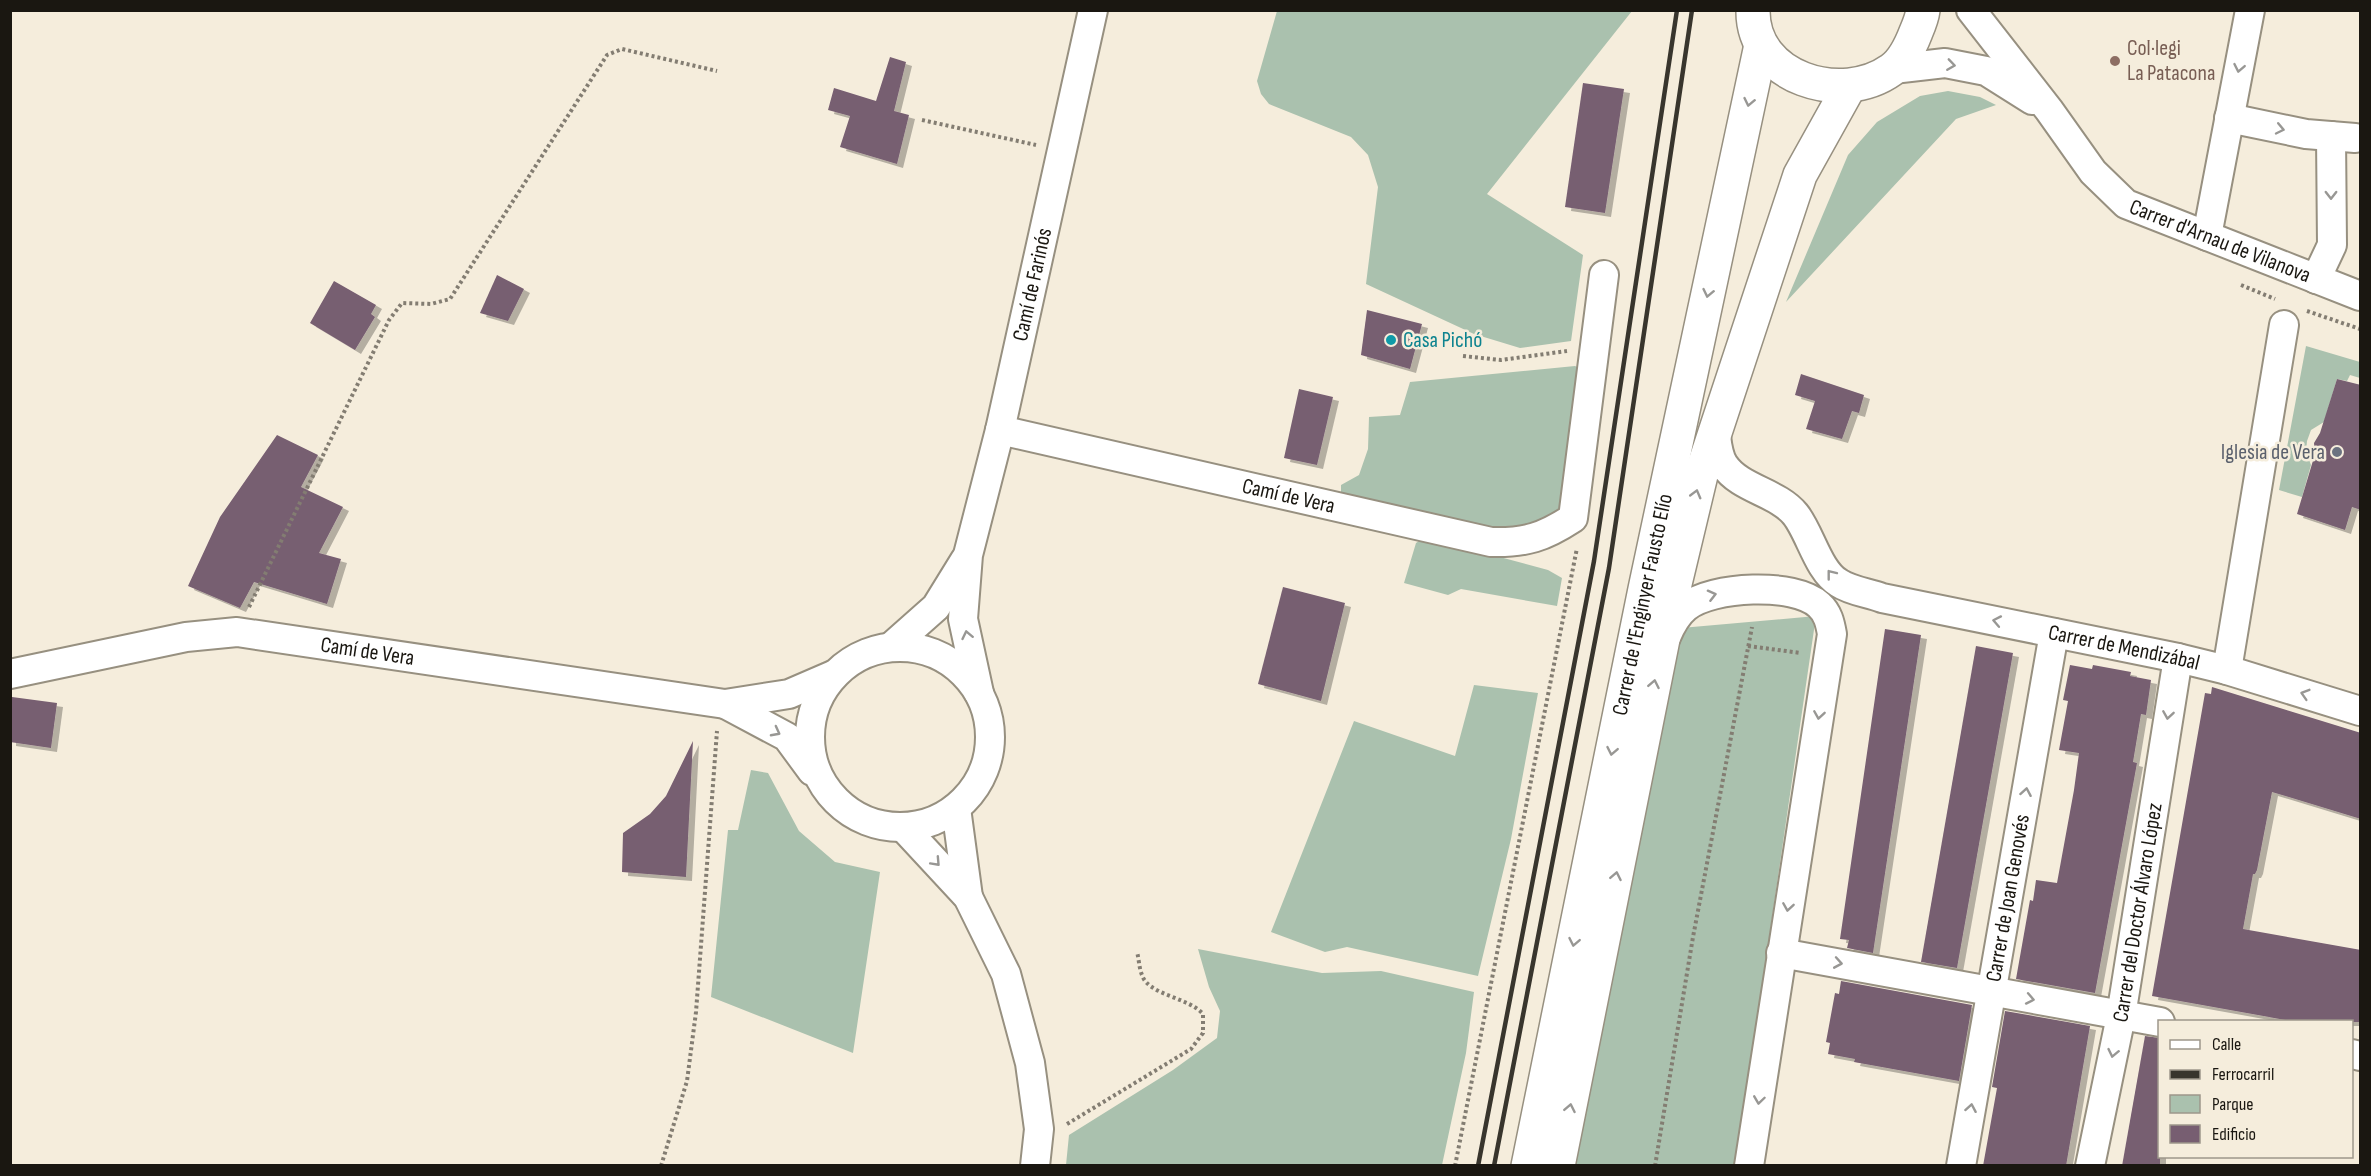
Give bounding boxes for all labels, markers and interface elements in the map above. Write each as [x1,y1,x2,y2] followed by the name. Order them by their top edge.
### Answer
[2127,35,2215,87] place label: Col·legi La Patacona
[2108,54,2122,68] marker: Col·legi La Patacona
[1947,58,1956,70] one-way arrow
[2233,63,2246,73] one-way arrow
[1743,97,1756,107] one-way arrow
[2275,121,2285,134] one-way arrow
[2325,190,2337,199] one-way arrow
[2126,193,2315,289] street label: Carrer d'Arnau de Vilanova
[1007,225,1058,344] street label: Camí de Farinós
[1703,287,1716,297] one-way arrow
[1403,327,1482,354] place label: Casa Pichó
[1384,333,1398,347] marker: Casa Pichó
[2221,439,2325,466] place label: Iglesia de Vera
[2330,445,2344,459] marker: Iglesia de Vera
[1239,472,1338,520] street label: Camí de Vera
[1689,489,1701,500] one-way arrow
[1606,491,1678,718] street label: Carrer de l'Enginyer Fausto Elío
[1827,570,1838,581] one-way arrow
[1706,589,1716,602] one-way arrow
[1992,615,2002,628] one-way arrow
[2046,619,2203,676] street label: Carrer de Mendizábal
[319,631,416,672] street label: Camí de Vera
[961,631,974,641] one-way arrow
[1647,680,1660,690] one-way arrow
[2300,688,2311,701] one-way arrow
[1814,710,1826,719] one-way arrow
[2163,711,2175,720] one-way arrow
[770,725,781,736] one-way arrow
[1606,745,1619,755] one-way arrow
[2019,787,2032,797] one-way arrow
[2107,801,2168,1025] street label: Carrer del Doctor Álvaro López
[1980,812,2036,984] street label: Carrer de Joan Genovés
[929,856,940,866] one-way arrow
[1609,871,1622,881] one-way arrow
[1782,902,1795,912] one-way arrow
[1568,936,1581,946] one-way arrow
[1833,956,1843,969] one-way arrow
[2025,992,2035,1005] one-way arrow
[2158,1020,2353,1158] legend
[2212,1034,2241,1055] text: Calle
[2108,1048,2121,1058] one-way arrow
[2212,1064,2274,1085] text: Ferrocarril
[2212,1094,2253,1115] text: Parque
[1753,1096,1765,1105] one-way arrow
[1562,1103,1575,1113] one-way arrow
[1964,1103,1976,1113] one-way arrow
[2212,1124,2256,1145] text: Edificio

